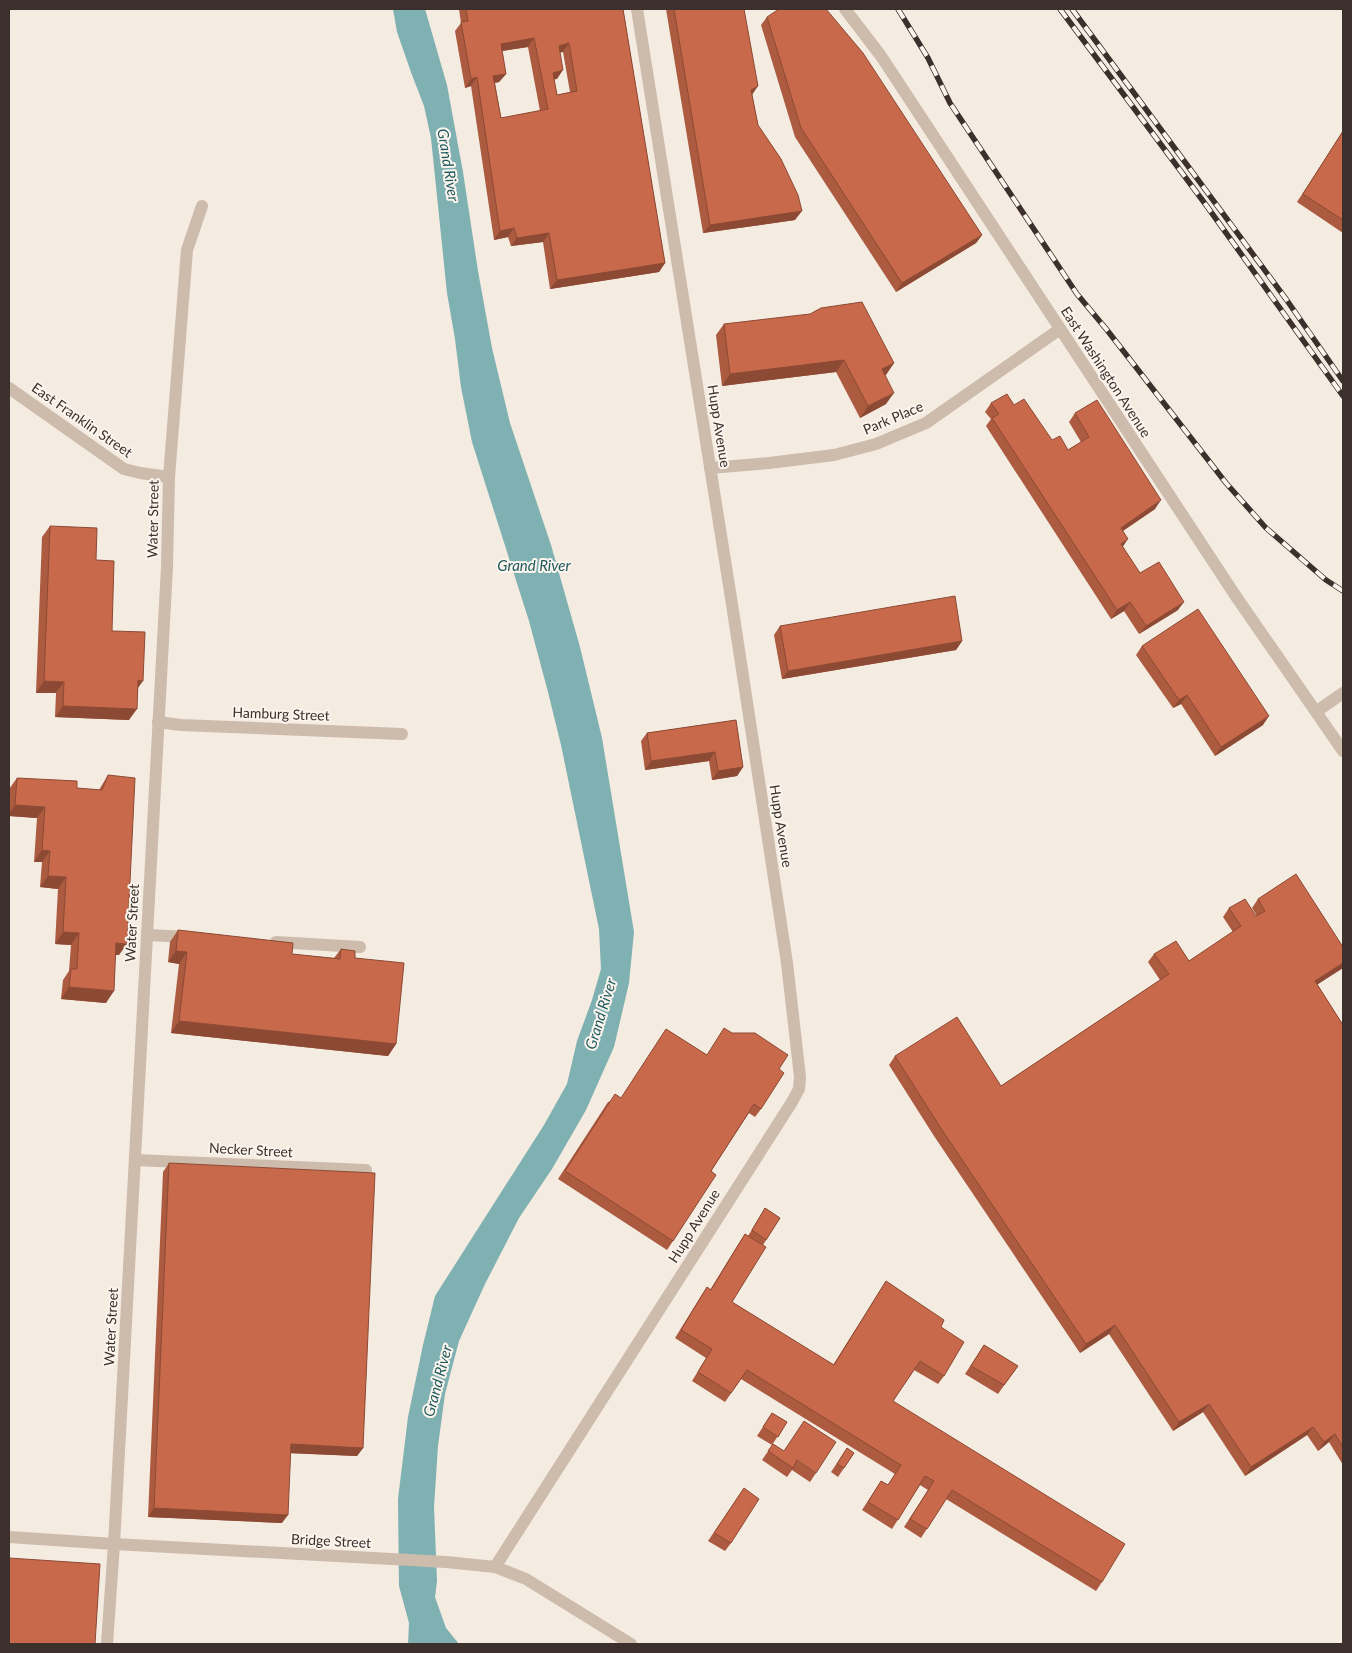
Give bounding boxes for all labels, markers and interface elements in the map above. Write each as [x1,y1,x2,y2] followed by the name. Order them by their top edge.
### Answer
[434,127,464,203] water label: Grand River
[1058,303,1155,440] street label: East Washington Avenue
[29,379,136,461] street label: East Franklin Street
[705,383,734,469] street label: Hupp Avenue
[860,397,925,438] street label: Park Place
[143,480,162,558] street label: Water Street
[497,556,571,574] water label: Grand River
[232,703,330,724] street label: Hamburg Street
[767,783,796,869] street label: Hupp Avenue
[121,883,142,962] street label: Water Street
[581,975,620,1051] water label: Grand River
[209,1139,293,1160] street label: Necker Street
[664,1186,723,1266] street label: Hupp Avenue
[100,1287,121,1366] street label: Water Street
[419,1342,455,1418] water label: Grand River
[291,1530,372,1551] street label: Bridge Street

